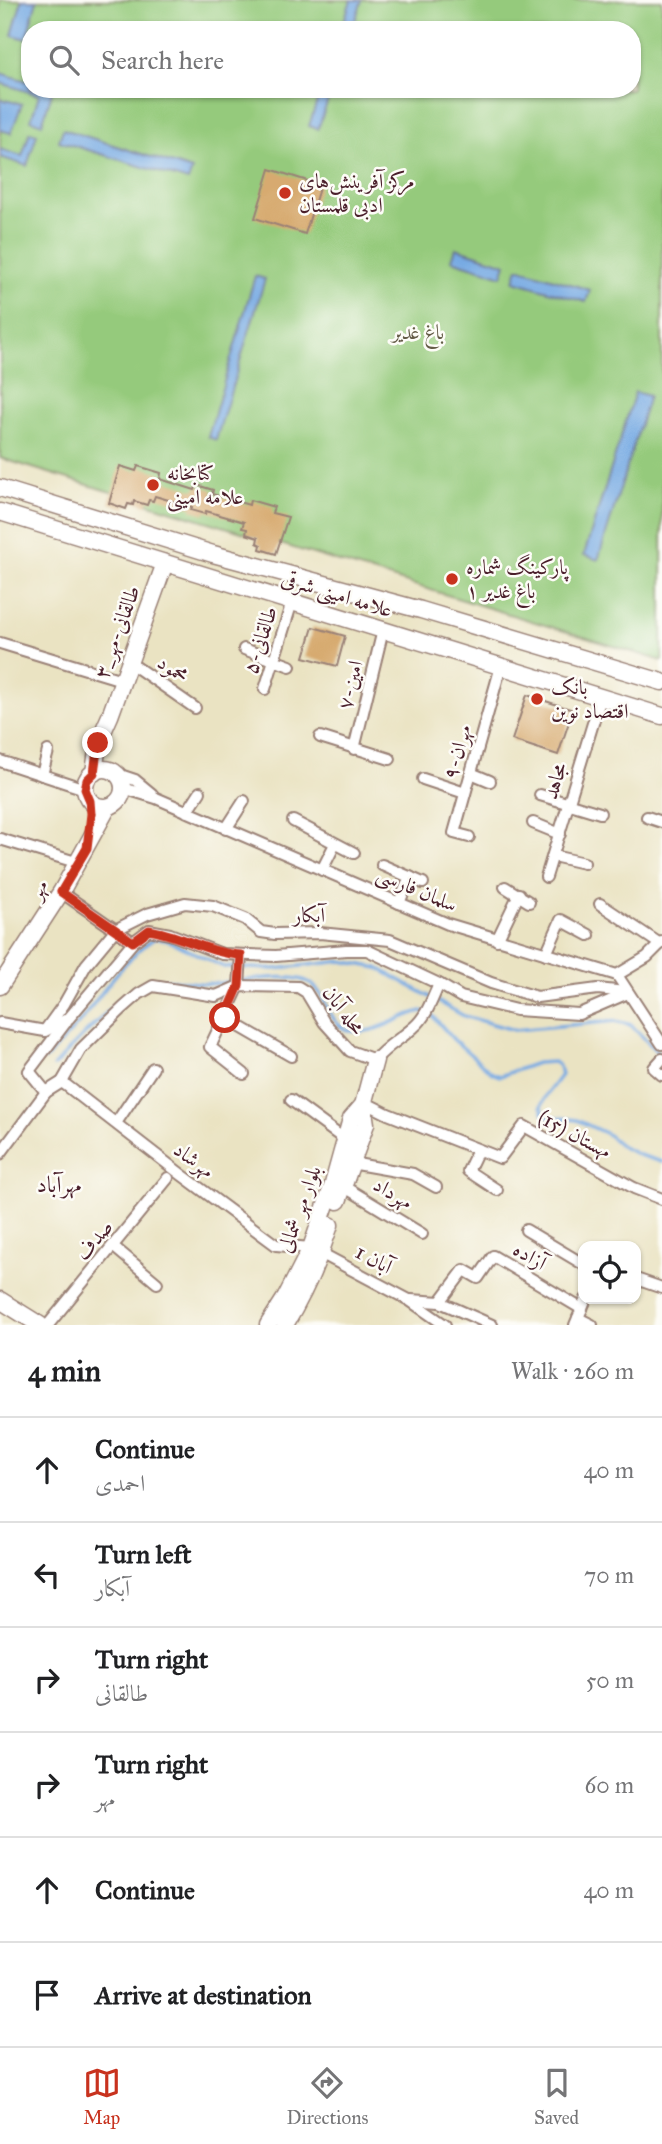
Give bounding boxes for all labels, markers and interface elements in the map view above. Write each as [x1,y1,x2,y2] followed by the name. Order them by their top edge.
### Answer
[21,21,641,98] search box
[45,41,83,79] icon: search
[101,44,224,76] text: Search here
[299,168,415,220] place label: مرکز آفرینش‌های ادبی قلمستان
[277,185,293,201] marker: مرکز آفرینش‌های ادبی قلمستان
[390,319,444,350] park label: باغ غدیر
[167,460,244,512] place label: کتابخانه علامه امینی
[145,477,161,493] marker: کتابخانه علامه امینی
[466,554,569,609] place label: پارکینگ شماره ۱ باغ غدیر
[278,565,396,625] street label: علامه امینی شرقی
[444,571,460,587] marker: پارکینگ شماره ۱ باغ غدیر
[88,582,147,682] street label: ۳_طالقانی-مهر
[237,603,283,677] street label: ۵-طالقانی
[152,649,194,689] street label: محمود
[331,658,369,712] street label: ۷-امین
[551,674,629,724] place label: بانک اقتصاد نوین
[529,691,545,707] marker: بانک اقتصاد نوین
[437,722,478,783] street label: ۹-مهران
[82,727,113,758] route end
[537,759,573,802] street label: مجاهد
[372,860,461,919] street label: سلمان فارسی
[21,874,55,906] street label: مهر
[291,902,327,928] street label: آبکار
[317,980,371,1040] street label: محله آبان
[209,1002,240,1033] route start
[533,1104,616,1165] street label: مهستان (15)
[168,1136,220,1185] street label: مهرشاد
[271,1162,328,1256] street label: بلوار مهر شمالی
[37,1170,82,1199] district label: مهرآباد
[368,1171,418,1216] street label: مهرداد
[70,1214,118,1266] street label: صدف
[508,1236,554,1277] street label: آزاده
[351,1239,399,1281] street label: 1 آبان
[578,1241,641,1304] map controls
[578,1241,641,1304] button: locate
[28,1353,101,1389] text: 4 min
[511,1357,634,1385] text: Walk · 260 m
[95,1433,195,1465] text: Continue
[28,1451,66,1489] icon: ahead
[584,1456,634,1484] text: 40 m
[95,1469,145,1497] text: احمدی
[95,1538,191,1570] text: Turn left
[28,1556,66,1594] icon: left
[584,1561,634,1589] text: 70 m
[95,1574,130,1602] text: آبکار
[95,1643,208,1675] text: Turn right
[28,1661,66,1699] icon: right
[586,1666,634,1694] text: 50 m
[95,1679,148,1707] text: طالقانی
[95,1748,208,1780] text: Turn right
[28,1766,66,1804] icon: right
[585,1771,634,1799] text: 60 m
[95,1784,115,1812] text: مهر
[28,1871,66,1909] icon: ahead
[95,1874,195,1906] text: Continue
[584,1876,634,1904] text: 40 m
[28,1976,66,2014] icon: arrive
[95,1979,312,2011] text: Arrive at destination
[83,2064,121,2129] tab: Map
[286,2064,368,2129] tab: Directions
[534,2064,579,2129] tab: Saved

